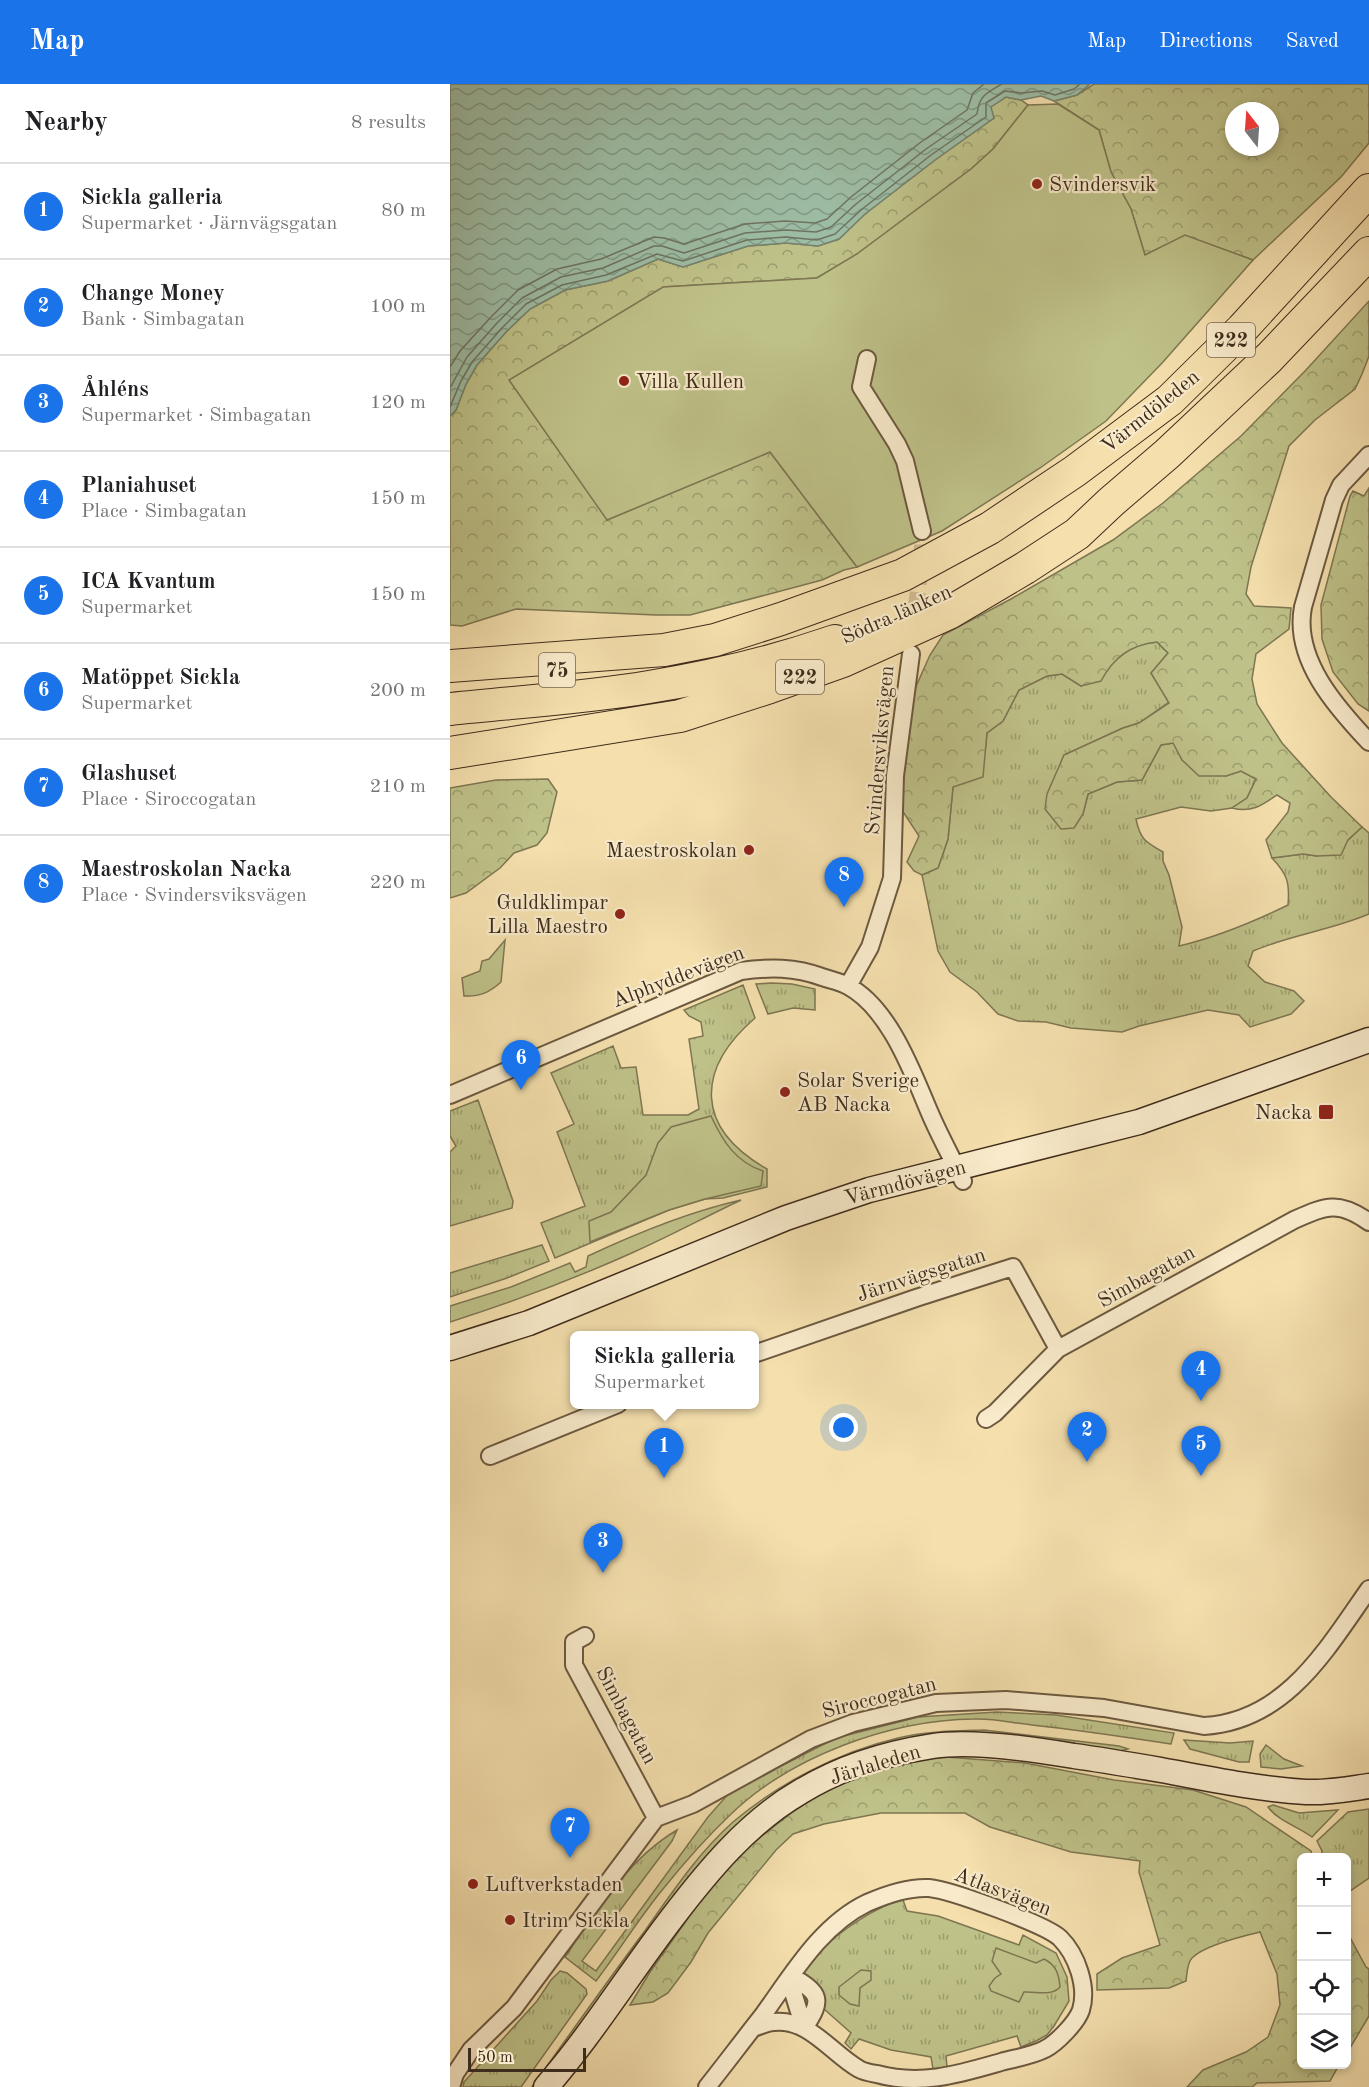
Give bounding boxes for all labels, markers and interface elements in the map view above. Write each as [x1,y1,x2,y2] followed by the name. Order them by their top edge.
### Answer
[30,28,84,56] text: Map
[1087,31,1126,52] text: Map
[1159,31,1253,52] text: Directions
[1286,31,1339,52] text: Saved
[1225,102,1279,156] north arrow
[24,110,108,136] text: Nearby
[351,113,426,133] text: 8 results
[1049,175,1156,196] place label: Svindersvik
[1030,177,1044,191] marker: Svindersvik
[81,187,222,209] text: Sickla galleria
[38,201,49,221] text: 1
[381,201,426,221] text: 80 m
[81,214,337,234] text: Supermarket · Järnvägsgatan
[81,283,225,305] text: Change Money
[38,297,49,317] text: 2
[370,297,426,317] text: 100 m
[81,310,245,330] text: Bank · Simbagatan
[1207,323,1255,357] road number: 222
[1098,366,1204,458] street label: Värmdöleden
[636,372,744,393] place label: Villa Kullen
[617,374,631,388] marker: Villa Kullen
[81,379,149,401] text: Åhléns
[38,393,49,413] text: 3
[370,393,426,413] text: 120 m
[81,406,311,426] text: Supermarket · Simbagatan
[81,475,197,497] text: Planiahuset
[38,489,49,509] text: 4
[370,489,426,509] text: 150 m
[81,502,247,522] text: Place · Simbagatan
[81,571,216,593] text: ICA Kvantum
[838,582,955,649] street label: Södra länken
[38,585,49,605] text: 5
[370,585,426,605] text: 150 m
[81,598,192,618] text: Supermarket
[539,653,575,687] road number: 75
[776,660,824,694] road number: 222
[863,664,898,836] street label: Svindersviksvägen
[81,667,240,689] text: Matöppet Sickla
[38,681,49,701] text: 6
[370,681,426,701] text: 200 m
[81,694,192,714] text: Supermarket
[81,763,177,785] text: Glashuset
[38,777,49,797] text: 7
[370,777,426,797] text: 210 m
[81,790,256,810] text: Place · Siroccogatan
[606,841,737,862] place label: Maestroskolan
[742,843,756,857] marker: Maestroskolan
[824,858,864,907] pin: 8
[81,859,291,881] text: Maestroskolan Nacka
[38,873,49,893] text: 8
[370,873,426,893] text: 220 m
[81,886,307,906] text: Place · Svindersviksvägen
[488,893,608,938] place label: Guldklimpar Lilla Maestro
[613,907,627,921] marker: Guldklimpar Lilla Maestro
[610,943,747,1012] street label: Alphyddevägen
[502,1040,540,1090] pin: 6
[797,1071,919,1116] place label: Solar Sverige AB Nacka
[778,1085,792,1099] marker: Solar Sverige AB Nacka
[1255,1103,1312,1124] place label: Nacka
[1317,1103,1335,1121] marker: Nacka
[842,1157,968,1210] street label: Värmdövägen
[1095,1242,1199,1313] street label: Simbagatan
[854,1245,989,1306] street label: Järnvägsgatan
[570,1331,759,1409] popup
[594,1346,735,1368] text: Sickla galleria
[1182,1352,1221,1401] pin: 4
[594,1373,705,1393] text: Supermarket
[1068,1412,1106,1462] pin: 2
[829,1413,858,1442] your location
[1182,1426,1221,1476] pin: 5
[644,1428,684,1478] pin: 1
[584,1524,622,1573] pin: 3
[591,1663,660,1768] street label: Simbagatan
[820,1674,939,1723] street label: Siroccogatan
[828,1742,923,1789] street label: Järlaleden
[550,1808,590,1858] pin: 7
[1297,1853,1351,2069] map controls
[1297,1853,1351,1907] button: +
[951,1864,1054,1921] street label: Atlasvägen
[485,1875,623,1896] place label: Luftverkstaden
[466,1877,480,1891] marker: Luftverkstaden
[1297,1907,1351,1961] button: −
[522,1911,629,1932] place label: Itrim Sickla
[503,1913,517,1927] marker: Itrim Sickla
[1297,1961,1351,2015] button: locate
[1297,2015,1351,2069] button: layers
[468,2045,586,2072] scale bar
[477,2050,513,2066] text: 50 m

